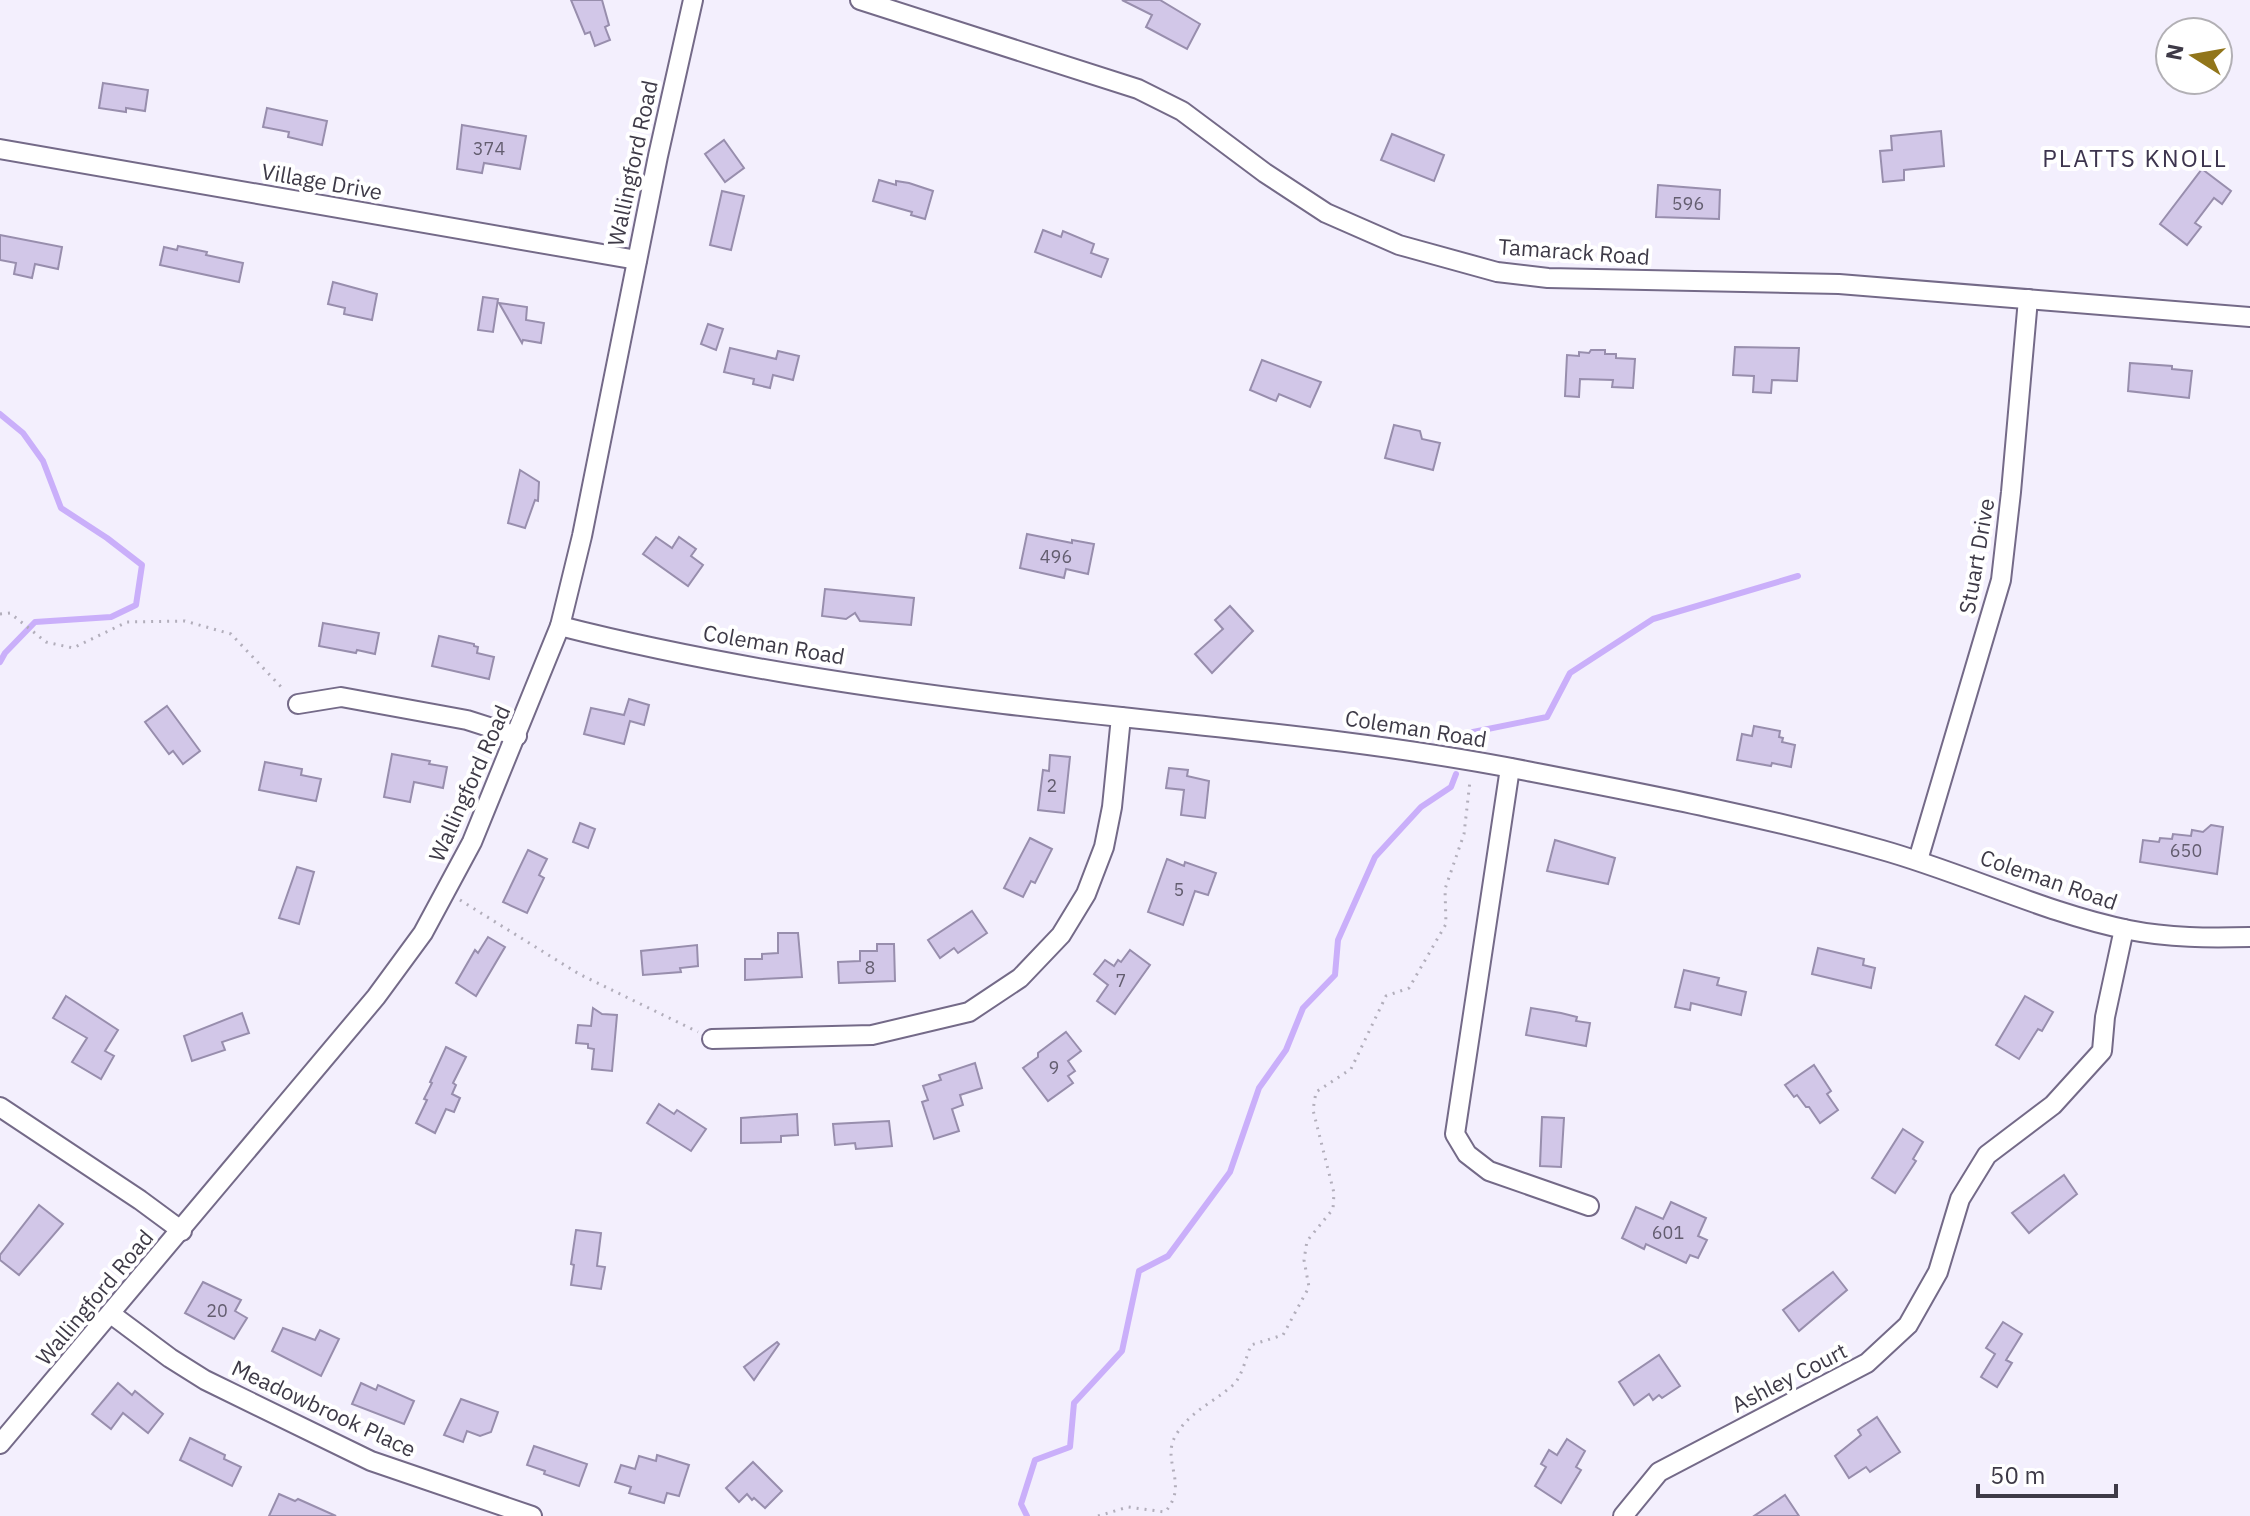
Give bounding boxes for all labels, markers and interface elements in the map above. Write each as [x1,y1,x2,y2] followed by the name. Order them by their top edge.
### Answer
[2154,16,2234,96] north arrow
[2158,41,2190,63] text: N
[600,78,664,248] street label: Wallingford Road
[473,137,505,160] house number: 374
[2042,142,2228,174] district label: PLATTS KNOLL
[259,156,385,206] street label: Village Drive
[1672,192,1704,215] house number: 596
[1497,231,1651,271] street label: Tamarack Road
[1952,496,2000,616] street label: Stuart Drive
[1040,545,1072,568] house number: 496
[701,617,847,671] street label: Coleman Road
[421,700,517,866] street label: Wallingford Road
[1343,702,1489,754] street label: Coleman Road
[1047,774,1057,797] house number: 2
[2170,839,2202,862] house number: 650
[1977,842,2121,916] street label: Coleman Road
[1174,878,1184,901] house number: 5
[865,956,875,979] house number: 8
[1116,969,1126,992] house number: 7
[1049,1056,1059,1079] house number: 9
[1652,1221,1684,1244] house number: 601
[29,1223,159,1371] street label: Wallingford Road
[206,1299,228,1322] house number: 20
[1726,1336,1852,1418] street label: Ashley Court
[227,1353,421,1463] street label: Meadowbrook Place
[1978,1448,2116,1498] scale bar
[1990,1459,2045,1491] text: 50 m

